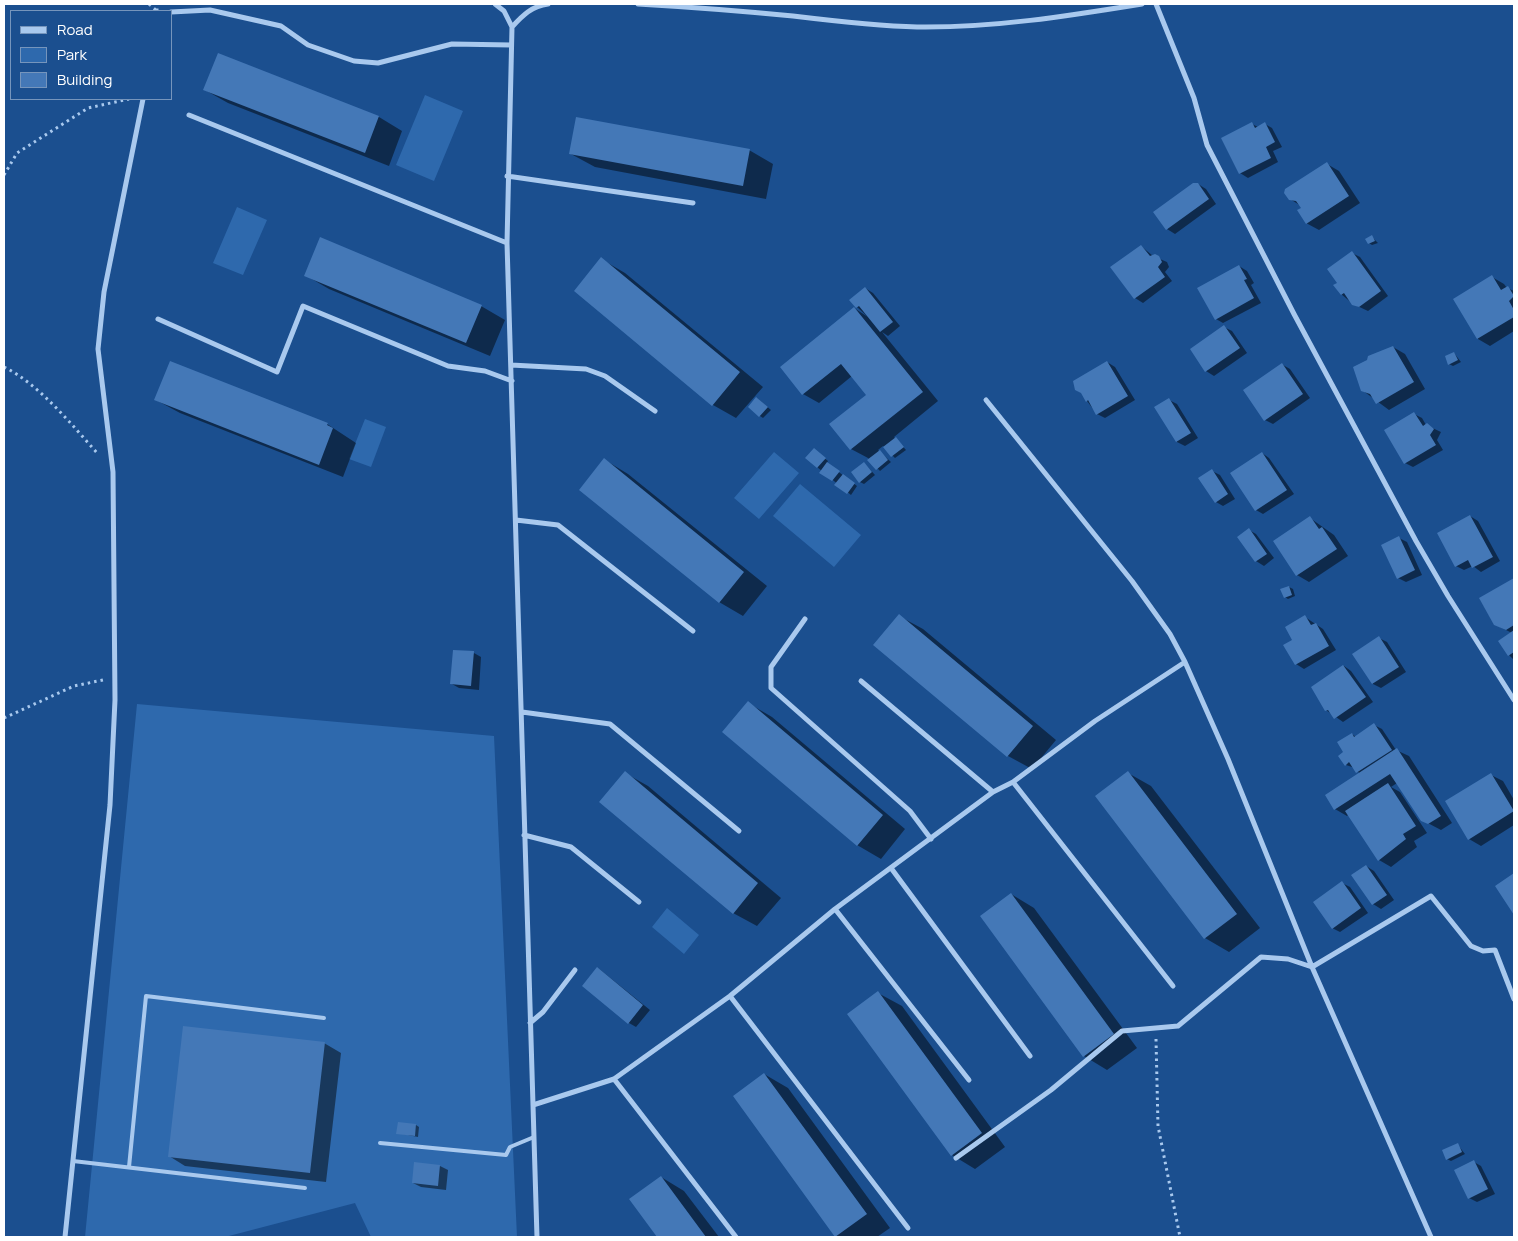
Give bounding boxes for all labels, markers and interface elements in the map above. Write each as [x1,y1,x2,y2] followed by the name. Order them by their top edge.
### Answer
[10,10,172,100] legend
[57,19,93,40] text: Road
[57,44,87,65] text: Park
[57,69,112,90] text: Building

